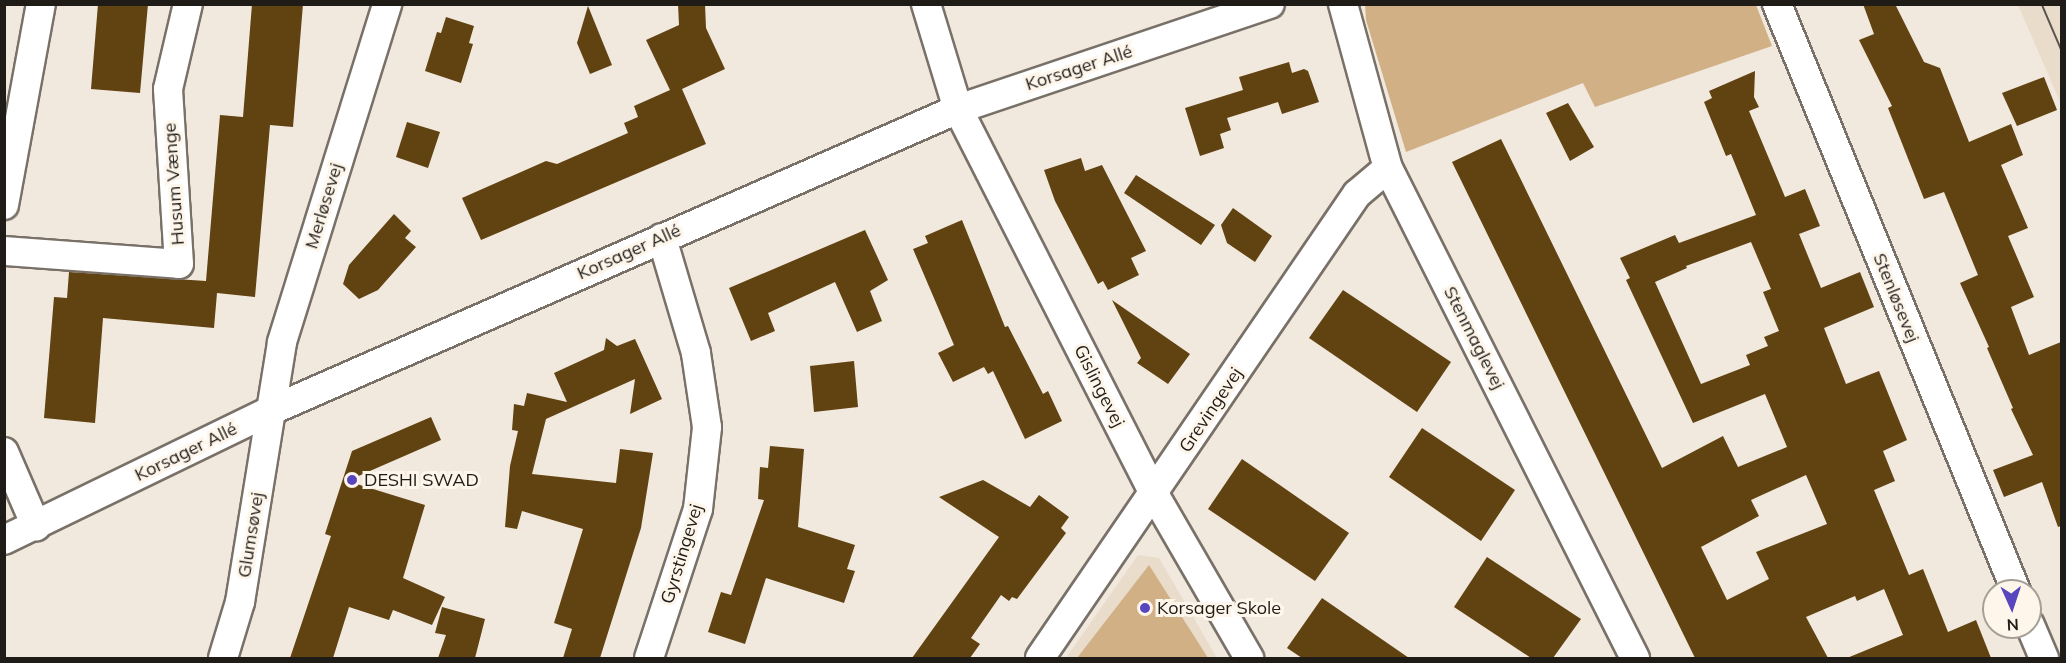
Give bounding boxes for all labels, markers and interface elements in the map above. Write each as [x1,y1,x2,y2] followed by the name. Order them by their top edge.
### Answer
[1023,41,1135,95] street label: Korsager Allé
[159,122,189,246] street label: Husum Vænge
[301,161,347,251] street label: Merløsevej
[574,220,684,284] street label: Korsager Allé
[1868,250,1924,346] street label: Stenløsevej
[1439,283,1509,393] street label: Stenmaglevej
[1069,341,1129,431] street label: Gislingevej
[1175,363,1247,457] street label: Grevingevej
[131,418,241,486] street label: Korsager Allé
[364,469,479,491] place label: DESHI SWAD
[345,473,359,487] marker: DESHI SWAD
[234,491,268,579] street label: Glumsøvej
[657,502,707,606] street label: Gyrstingevej
[1982,579,2042,639] north arrow
[1157,597,1281,619] place label: Korsager Skole
[1138,601,1152,615] marker: Korsager Skole
[2006,615,2019,635] text: N

